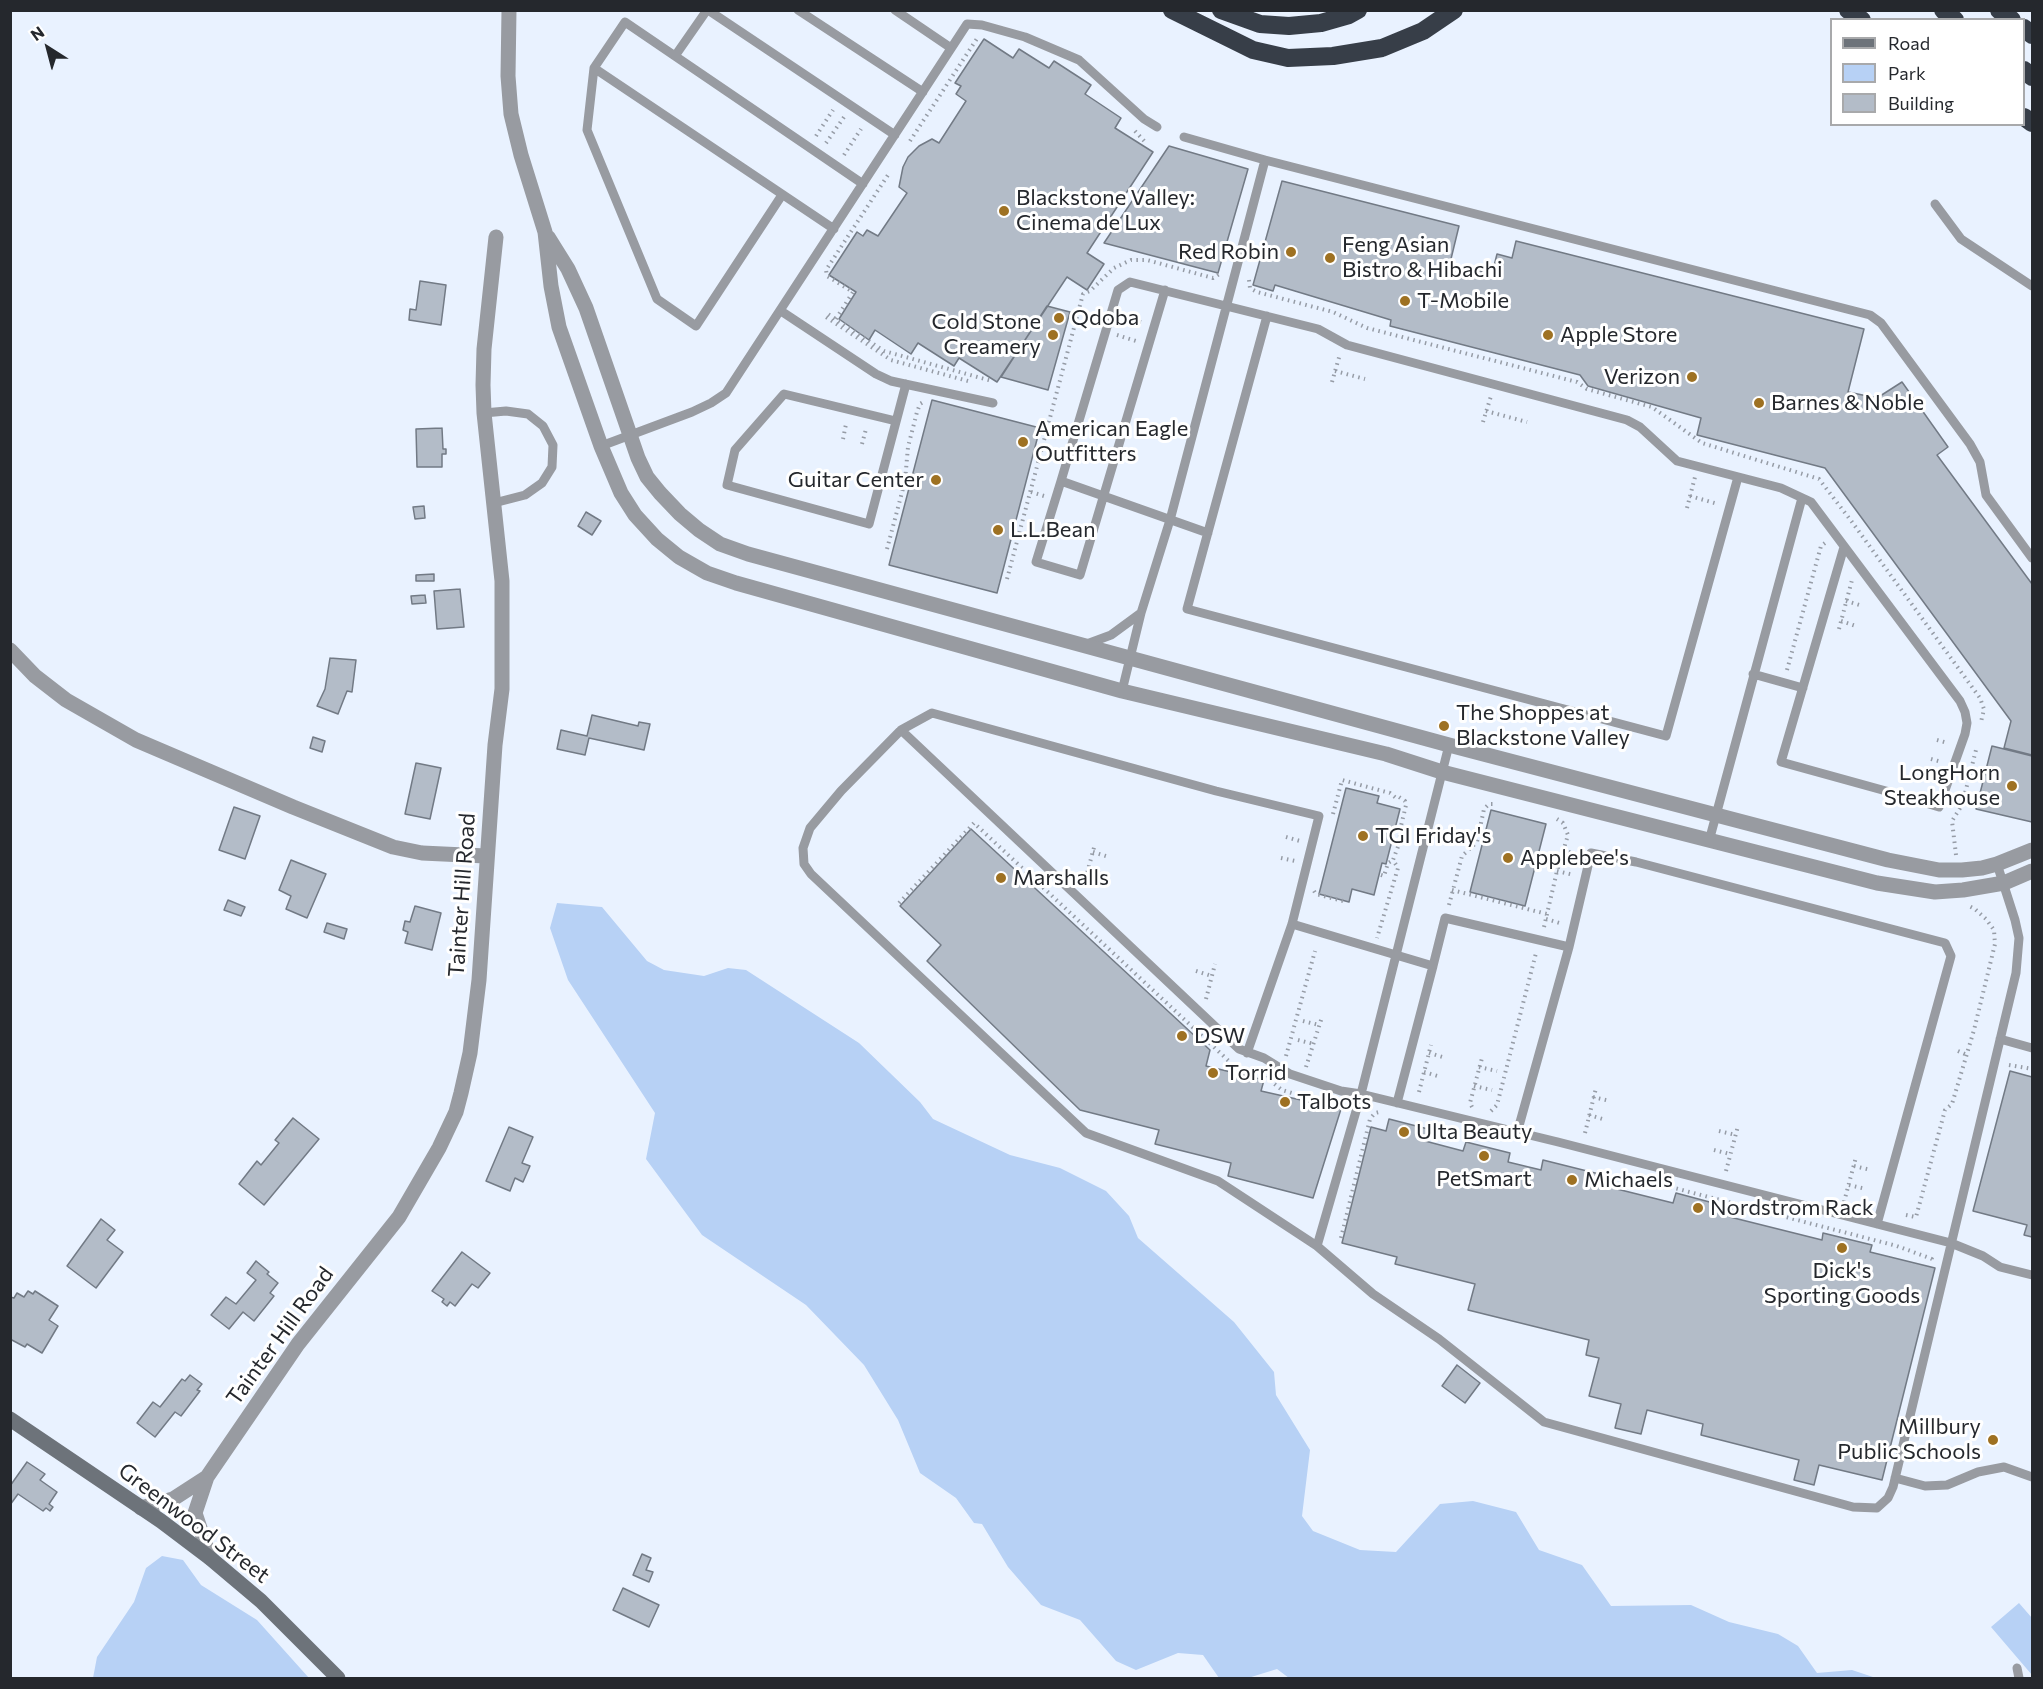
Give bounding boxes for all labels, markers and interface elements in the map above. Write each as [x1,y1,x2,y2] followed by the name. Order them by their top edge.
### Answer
[18,18,78,78] north arrow
[1830,18,2025,126] legend
[27,22,48,44] text: N
[1888,32,1930,54] text: Road
[1888,62,1926,84] text: Park
[1888,92,1954,114] text: Building
[1016,185,1195,236] place label: Blackstone Valley: Cinema de Lux
[997,204,1011,218] marker: Blackstone Valley: Cinema de Lux
[1342,232,1503,284] place label: Feng Asian Bistro & Hibachi
[1178,239,1279,265] place label: Red Robin
[1284,245,1298,259] marker: Red Robin
[1323,251,1337,265] marker: Feng Asian Bistro & Hibachi
[1417,288,1509,314] place label: T-Mobile
[1398,294,1412,308] marker: T-Mobile
[1071,305,1139,331] place label: Qdoba
[931,309,1041,360] place label: Cold Stone Creamery
[1052,311,1066,325] marker: Qdoba
[1560,322,1677,348] place label: Apple Store
[1046,328,1060,342] marker: Cold Stone Creamery
[1541,328,1555,342] marker: Apple Store
[1604,364,1680,390] place label: Verizon
[1685,370,1699,384] marker: Verizon
[1771,390,1924,416] place label: Barnes & Noble
[1752,396,1766,410] marker: Barnes & Noble
[1035,416,1188,468] place label: American Eagle Outfitters
[1016,435,1030,449] marker: American Eagle Outfitters
[788,467,924,493] place label: Guitar Center
[929,473,943,487] marker: Guitar Center
[1010,517,1095,543] place label: L.L.Bean
[991,523,1005,537] marker: L.L.Bean
[1456,700,1630,752] place label: The Shoppes at Blackstone Valley
[1437,719,1451,733] marker: The Shoppes at Blackstone Valley
[1884,760,2000,812] place label: LongHorn Steakhouse
[2005,779,2019,793] marker: LongHorn Steakhouse
[443,812,481,978] street label: Tainter Hill Road
[1375,823,1491,849] place label: TGI Friday's
[1356,829,1370,843] marker: TGI Friday's
[1520,845,1629,871] place label: Applebee's
[1501,851,1515,865] marker: Applebee's
[1013,865,1109,891] place label: Marshalls
[994,871,1008,885] marker: Marshalls
[1194,1023,1245,1049] place label: DSW
[1175,1029,1189,1043] marker: DSW
[1225,1060,1286,1086] place label: Torrid
[1206,1066,1220,1080] marker: Torrid
[1297,1089,1371,1115] place label: Talbots
[1278,1095,1292,1109] marker: Talbots
[1416,1119,1532,1145] place label: Ulta Beauty
[1397,1125,1411,1139] marker: Ulta Beauty
[1477,1149,1491,1163] marker: PetSmart
[1436,1166,1532,1192] place label: PetSmart
[1584,1167,1673,1193] place label: Michaels
[1565,1173,1579,1187] marker: Michaels
[1710,1195,1874,1221] place label: Nordstrom Rack
[1691,1201,1705,1215] marker: Nordstrom Rack
[1835,1241,1849,1255] marker: Dick's Sporting Goods
[1764,1258,1920,1310] place label: Dick's Sporting Goods
[221,1262,339,1410] street label: Tainter Hill Road
[1837,1414,1981,1466] place label: Millbury Public Schools
[1986,1433,2000,1447] marker: Millbury Public Schools
[113,1457,275,1589] street label: Greenwood Street

